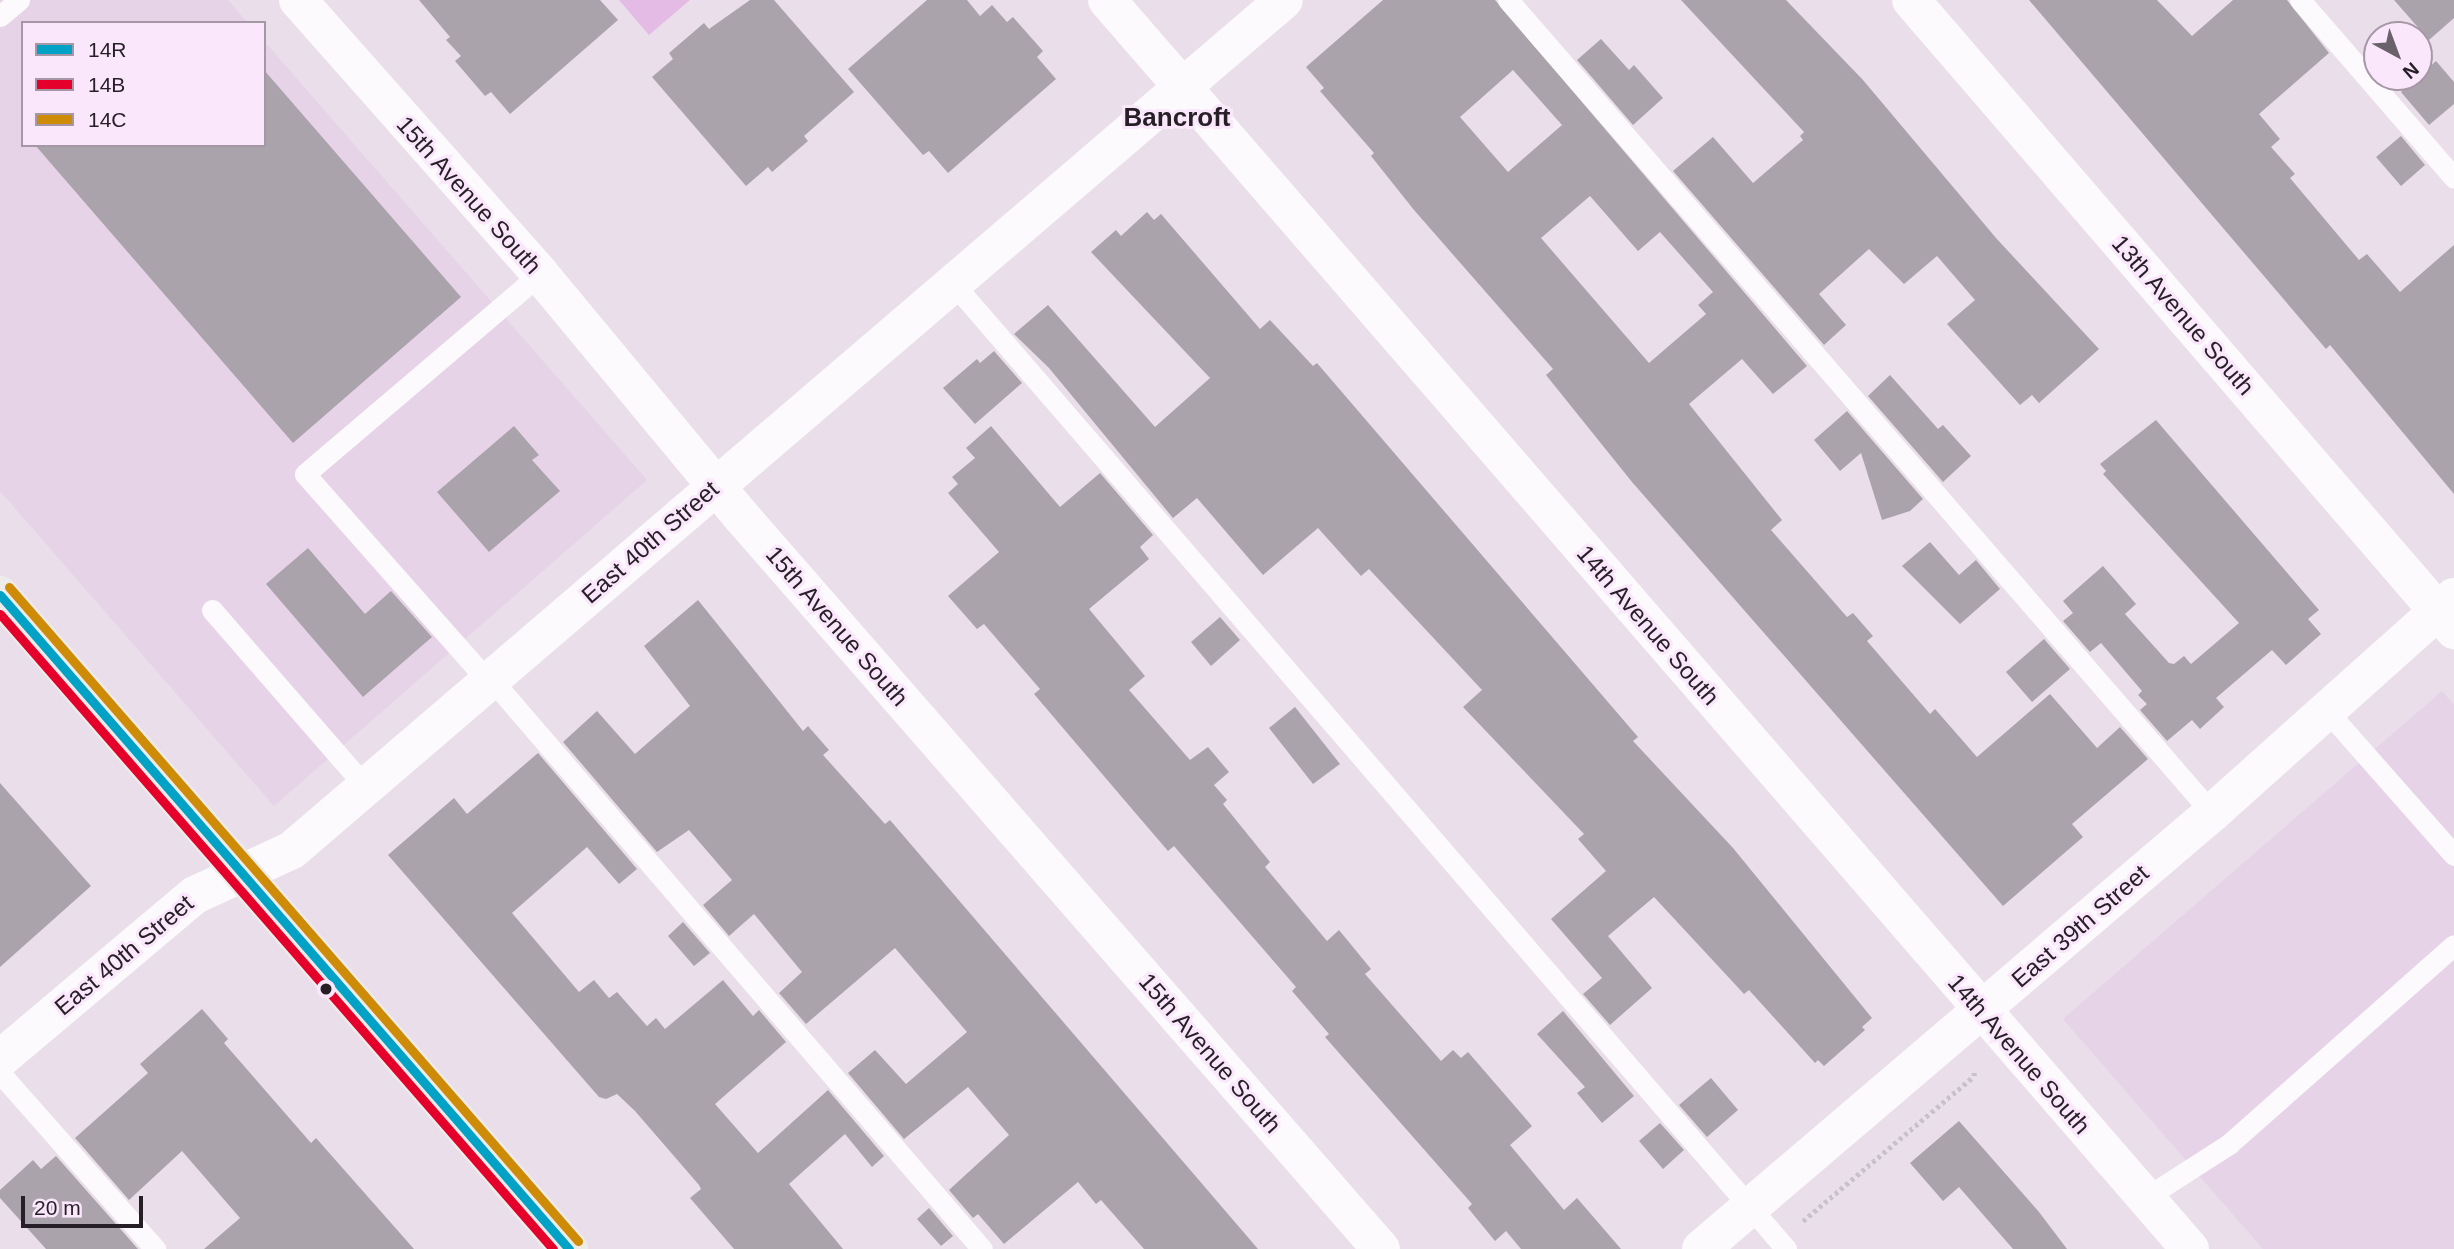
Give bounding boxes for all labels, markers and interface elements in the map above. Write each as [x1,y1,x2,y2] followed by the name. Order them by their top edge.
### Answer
[21,21,266,147] legend
[2363,21,2433,91] north arrow
[88,38,127,61] text: 14R
[2399,58,2423,83] text: N
[88,73,125,96] text: 14B
[1124,102,1230,134] district label: Bancroft
[88,108,127,131] text: 14C
[390,110,548,280] street label: 15th Avenue South
[2105,229,2261,401] street label: 13th Avenue South
[576,475,724,609] street label: East 40th Street
[1570,539,1726,711] street label: 14th Avenue South
[759,540,915,712] street label: 15th Avenue South
[2006,859,2154,993] street label: East 39th Street
[49,889,199,1021] street label: East 40th Street
[1132,967,1288,1139] street label: 15th Avenue South
[1941,968,2097,1140] street label: 14th Avenue South
[319,982,333,996] unlabelled marker
[24,1182,147,1226] scale bar
[34,1196,81,1219] text: 20 m

